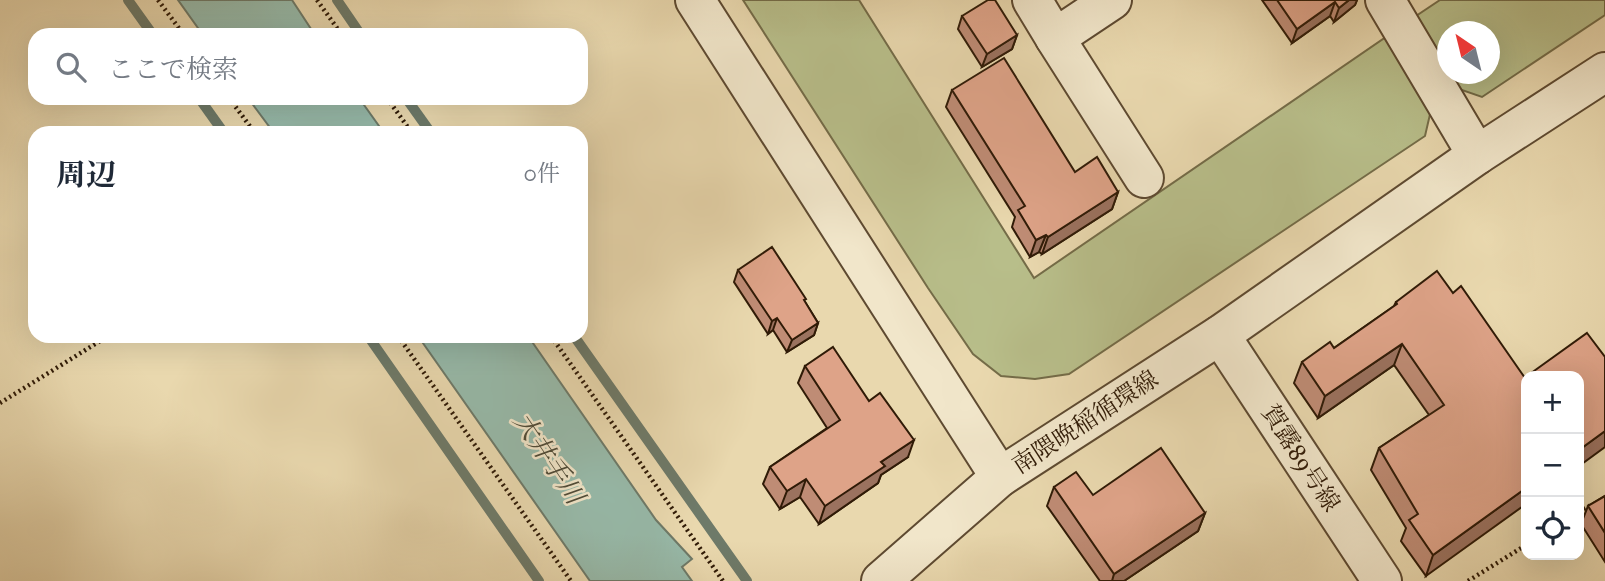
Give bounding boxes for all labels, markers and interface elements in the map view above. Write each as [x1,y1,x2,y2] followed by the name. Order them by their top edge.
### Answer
[1437,21,1500,84] north arrow
[28,28,588,105] search box
[52,48,90,86] icon: search
[108,53,238,85] text: ここで検索
[56,157,116,193] text: 周辺
[524,159,560,187] text: 0件
[1006,364,1164,480] street label: 南隈晩稲循環線
[1521,371,1584,560] map controls
[1521,371,1584,434] button: +
[1255,399,1347,517] street label: 賀露89号線
[507,406,593,513] water label: 大井手川
[1521,434,1584,497] button: −
[1521,497,1584,560] button: locate

